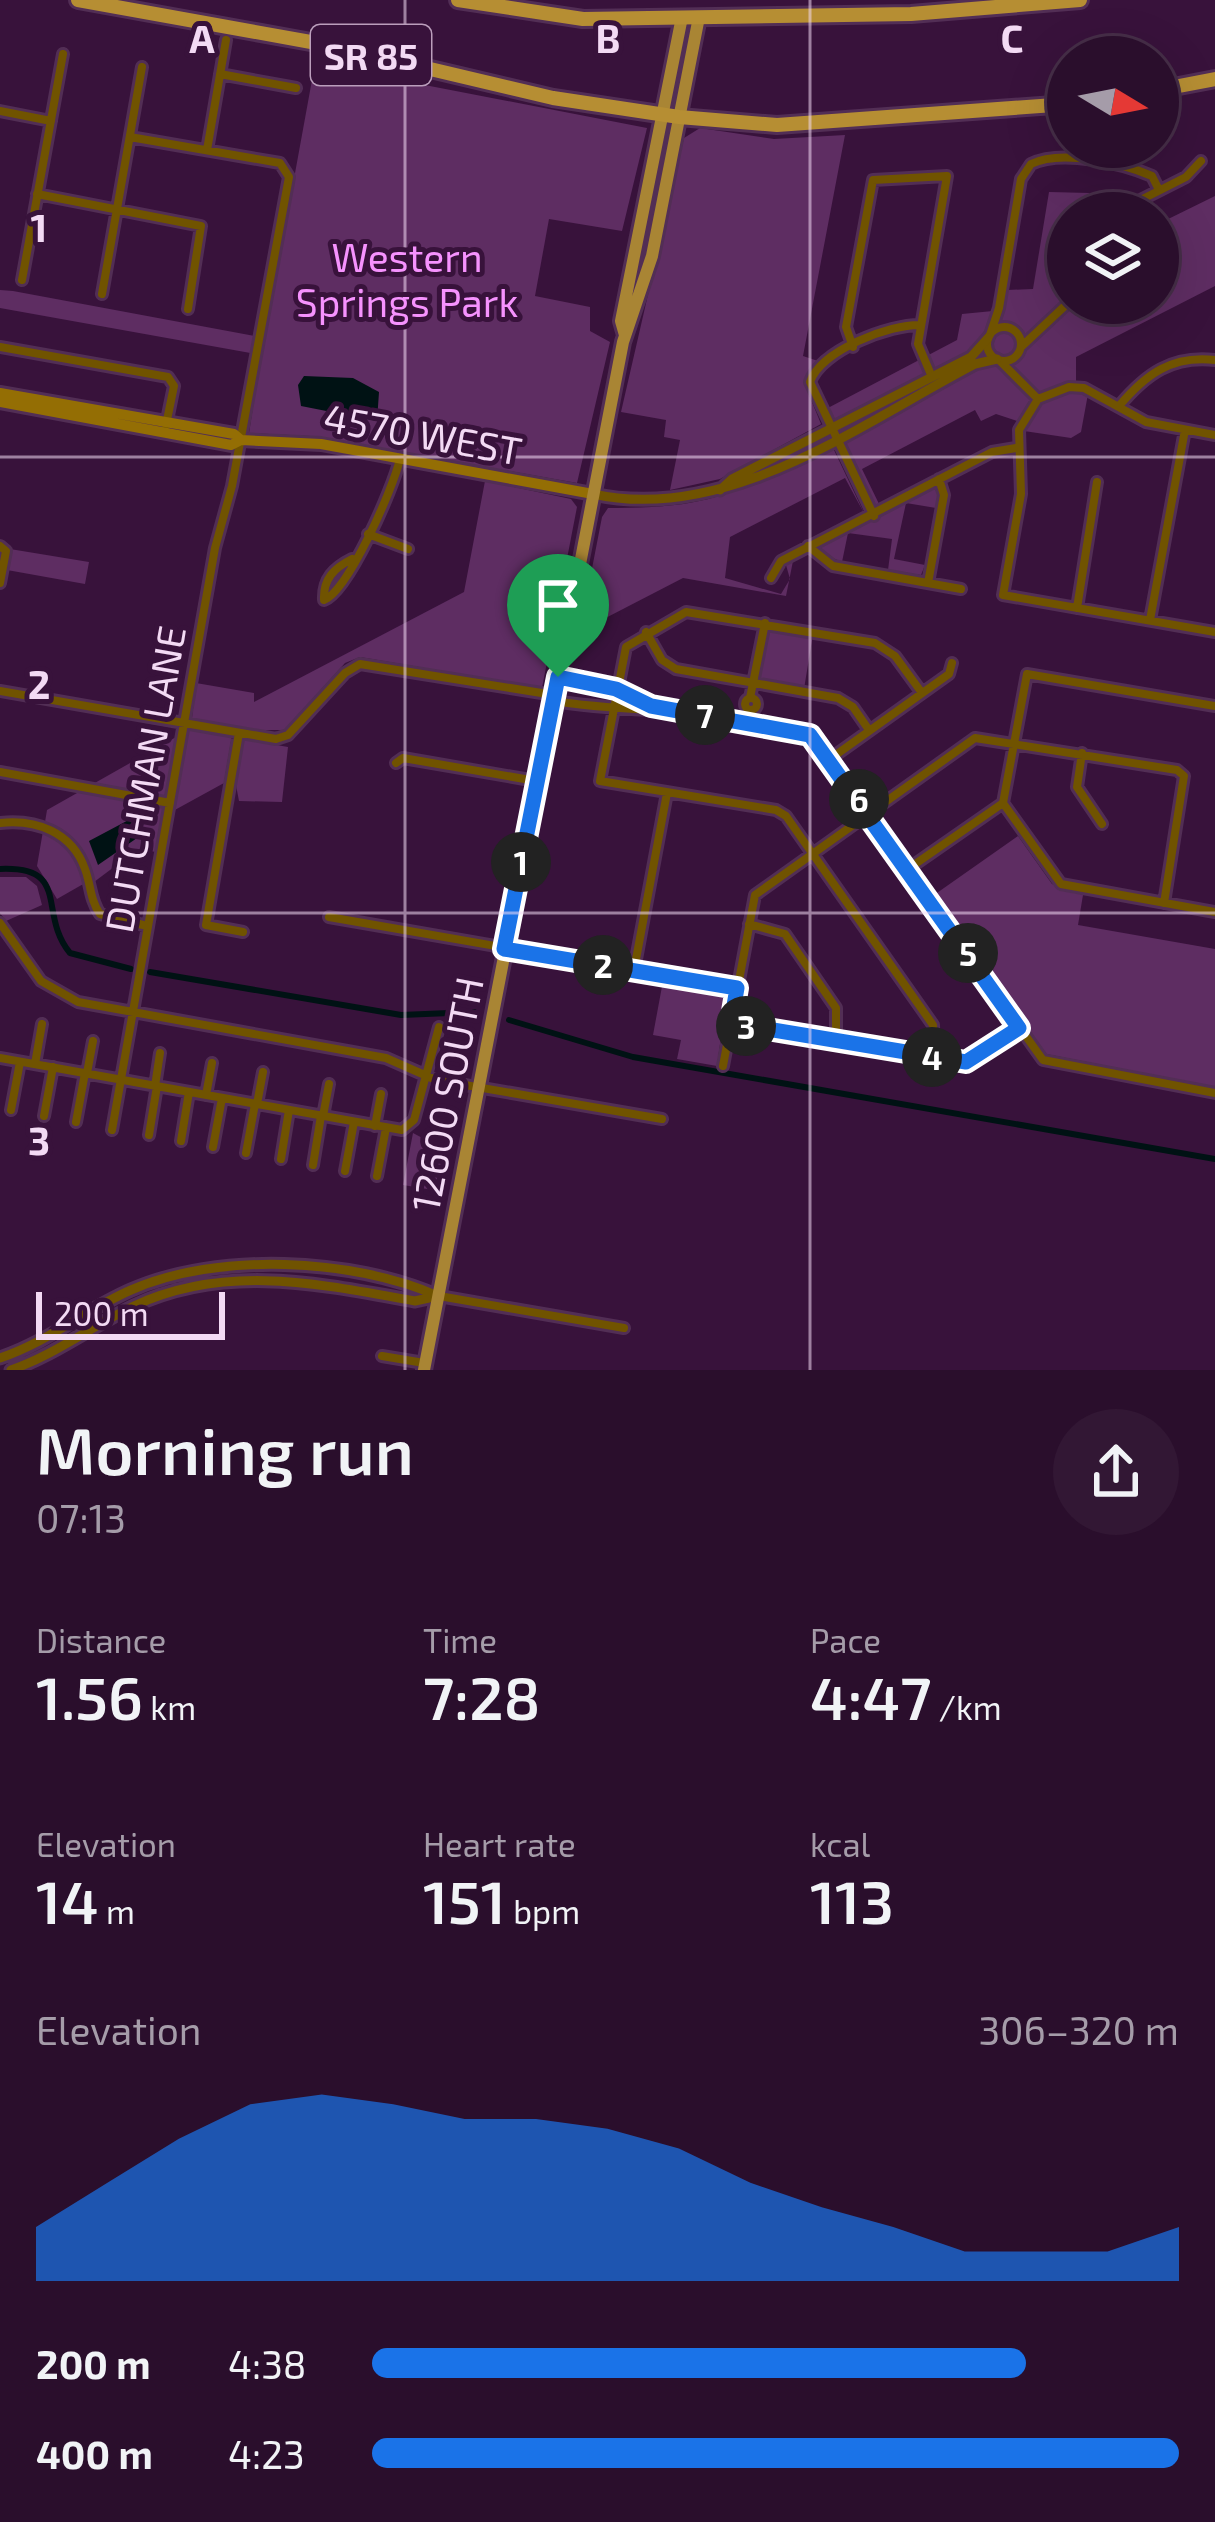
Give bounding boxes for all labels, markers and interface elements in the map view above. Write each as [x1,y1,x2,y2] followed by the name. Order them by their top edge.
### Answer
[189,14,215,61] text: A
[596,14,620,61] text: B
[1001,14,1023,61] text: C
[311,25,431,85] road number: SR 85
[1047,36,1179,168] north arrow
[1047,36,1179,324] map controls
[1047,192,1179,324] button: layers
[31,203,47,250] text: 1
[296,233,518,325] park label: Western Springs Park
[320,392,526,474] street label: 4570 WEST
[507,554,609,677] pin
[525,572,591,638] icon: arrive
[94,622,194,936] street label: DUTCHMAN LANE
[28,660,50,707] text: 2
[675,685,735,745] pin: 7
[696,695,714,735] text: 7
[829,769,889,829] pin: 6
[849,779,869,819] text: 6
[491,832,551,892] pin: 1
[514,842,528,882] text: 1
[938,923,998,983] pin: 5
[959,933,977,973] text: 5
[573,935,633,995] pin: 2
[593,945,613,985] text: 2
[400,973,492,1215] street label: 12600 SOUTH
[716,996,776,1056] pin: 3
[737,1006,755,1046] text: 3
[902,1027,962,1087] pin: 4
[921,1037,943,1077] text: 4
[28,1116,50,1163] text: 3
[36,1286,225,1339] scale bar
[54,1293,149,1333] text: 200 m
[36,1409,414,1488] text: Morning run
[1053,1409,1179,1535] button: share
[36,1494,126,1541] text: 07:13
[36,1620,166,1660] text: Distance
[423,1620,497,1660] text: Time
[810,1620,881,1660] text: Pace
[36,1660,143,1732] text: 1.56
[423,1660,540,1732] text: 7:28
[810,1660,932,1732] text: 4:47
[143,1687,196,1727] text: km
[932,1687,1002,1727] text: /km
[36,1824,176,1864] text: Elevation
[423,1824,576,1864] text: Heart rate
[810,1824,870,1864] text: kcal
[36,1864,99,1936] text: 14
[423,1864,506,1936] text: 151
[810,1864,894,1936] text: 113
[99,1891,135,1931] text: m
[506,1891,580,1931] text: bpm
[36,2006,201,2053] text: Elevation
[978,2006,1179,2053] text: 306–320 m
[36,2340,151,2387] text: 200 m
[228,2340,307,2387] text: 4:38
[36,2430,153,2477] text: 400 m
[228,2430,305,2477] text: 4:23

